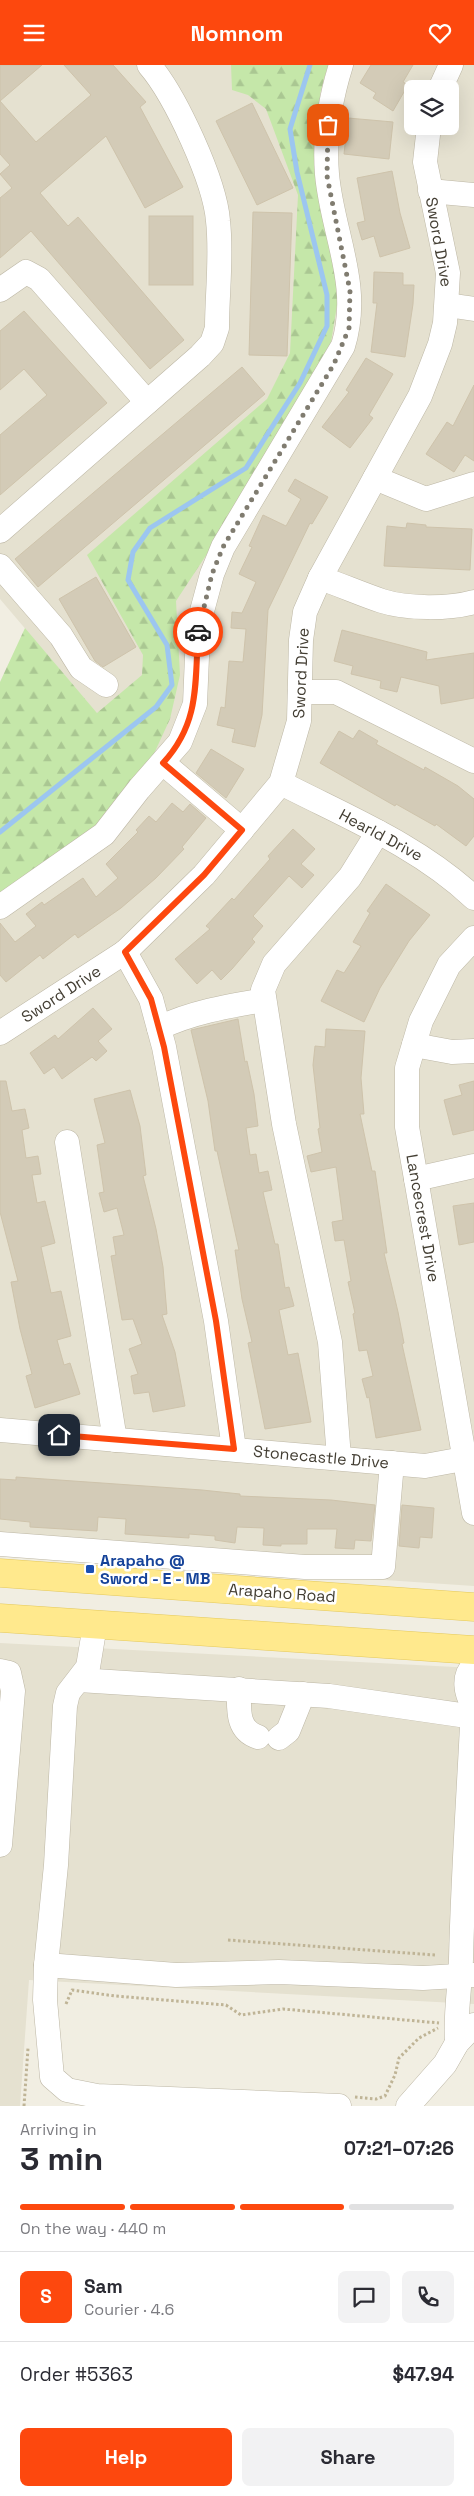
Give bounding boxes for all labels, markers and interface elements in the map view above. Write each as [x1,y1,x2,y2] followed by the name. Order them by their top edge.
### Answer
[20,19,48,47] icon: menu
[191,19,283,47] text: Nomnom
[426,19,454,47] icon: heart
[404,80,459,135] map controls
[404,80,459,135] button: layers
[307,104,349,146] pin
[314,111,342,139] icon: bag
[421,195,457,289] street label: Sword Drive
[173,607,223,657] courier
[184,618,212,646] icon: car
[288,627,314,719] street label: Sword Drive
[336,804,426,866] street label: Hearld Drive
[17,960,105,1028] street label: Sword Drive
[401,1152,445,1284] street label: Lancecrest Drive
[38,1414,80,1456] pin
[45,1421,73,1449] icon: home
[252,1441,390,1473] street label: Stonecastle Drive
[100,1550,210,1589] place label: Arapaho @ Sword - E - MB
[84,1563,96,1575] marker: Arapaho @ Sword - E - MB
[228,1579,336,1607] street label: Arapaho Road
[20,2119,97,2140] text: Arriving in
[344,2136,454,2161] text: 07:21–07:26
[20,2139,103,2179] text: 3 min
[20,2218,166,2239] text: On the way · 440 m
[338,2271,390,2323] button: chat
[402,2271,454,2323] button: phone
[84,2274,123,2299] text: Sam
[40,2284,52,2309] text: S
[84,2299,174,2320] text: Courier · 4.6
[20,2362,133,2387] text: Order #5363
[393,2362,454,2387] text: $47.94
[20,2428,232,2486] button: Help
[242,2428,454,2486] button: Share

